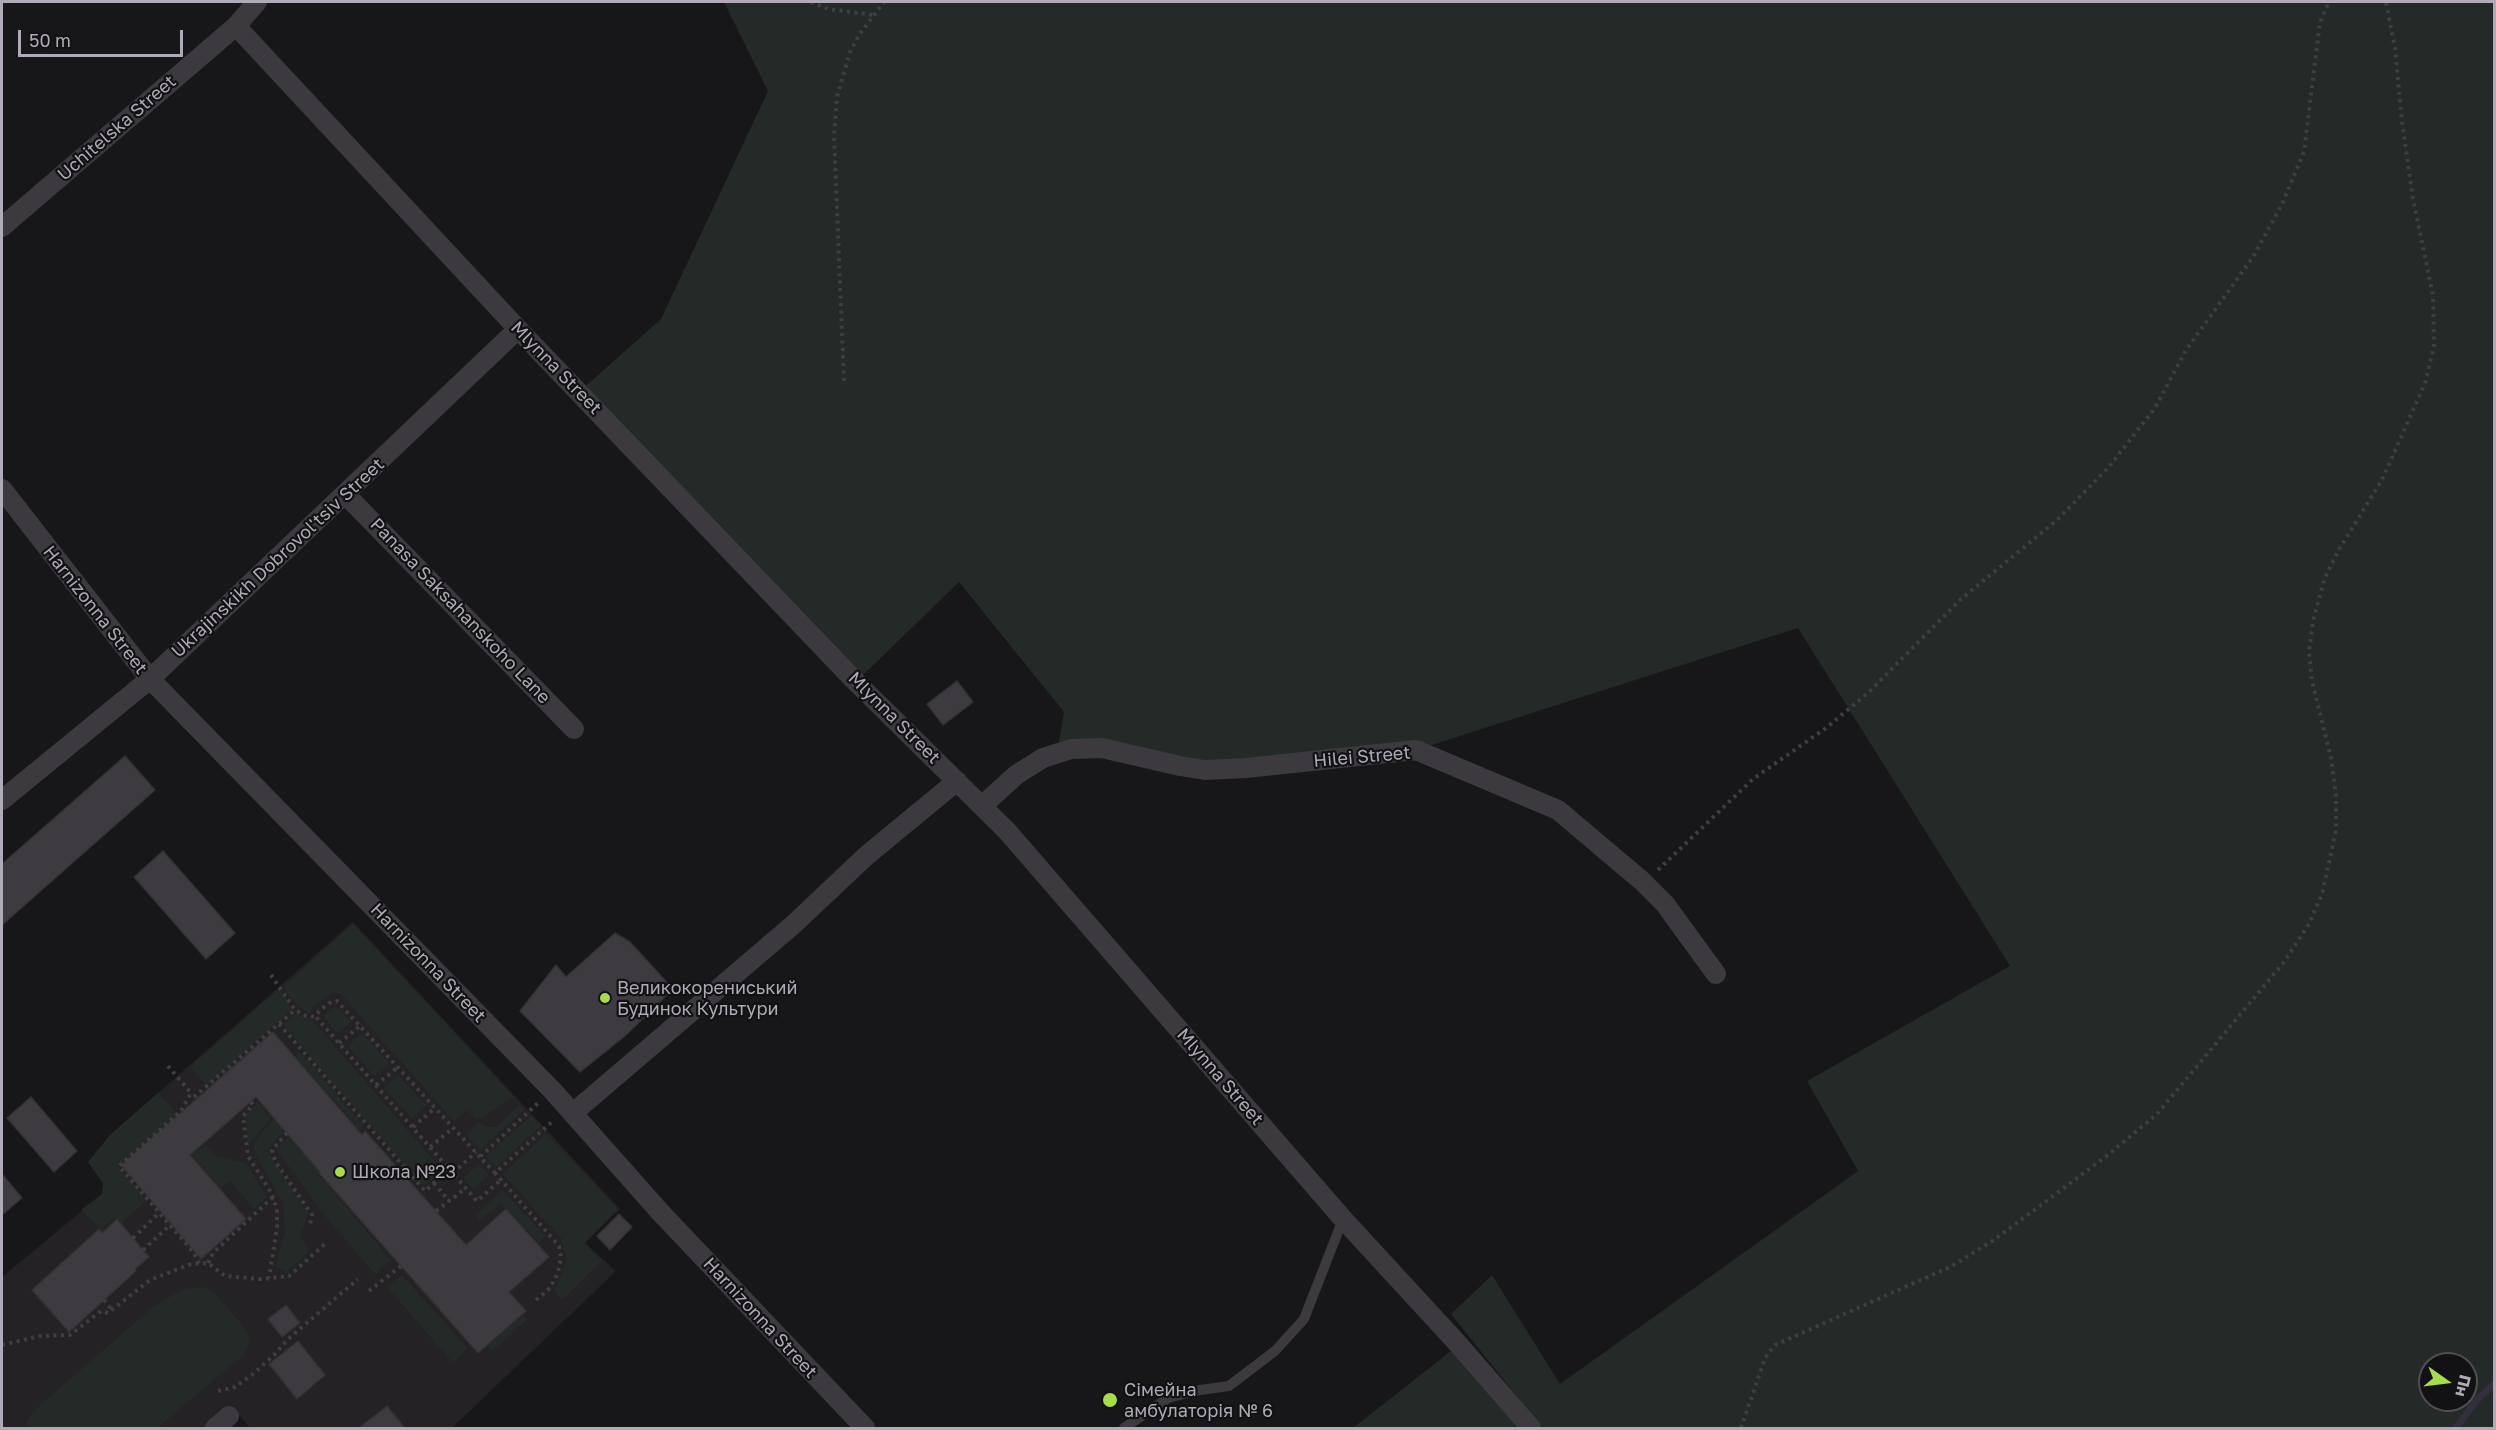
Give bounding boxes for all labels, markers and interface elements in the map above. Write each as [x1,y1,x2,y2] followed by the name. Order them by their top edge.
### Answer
[21,18,186,56] scale bar
[29,29,71,51] text: 50 m
[53,71,181,185] street label: Uchitelska Street
[506,317,606,419] street label: Mlynna Street
[167,454,389,662] street label: Ukrajinskikh Dobrovol'tsiv Street
[365,514,555,708] street label: Panasa Saksahanskoho Lane
[38,542,152,678] street label: Harnizonna Street
[844,668,944,768] street label: Mlynna Street
[1313,742,1411,772] street label: Hilei Street
[366,899,490,1027] street label: Harnizonna Street
[617,977,797,1020] place label: Великокорениський Будинок Культури
[598,991,612,1005] marker: Великокорениський Будинок Культури
[1172,1024,1268,1130] street label: Mlynna Street
[352,1161,456,1183] place label: Школа №23
[333,1165,347,1179] marker: Школа №23
[699,1253,821,1383] street label: Harnizonna Street
[2418,1352,2478,1412] north arrow
[2451,1373,2476,1399] text: Пн
[1124,1379,1273,1422] place label: Сімейна амбулаторія № 6
[1101,1391,1119,1409] marker: Сімейна амбулаторія № 6

